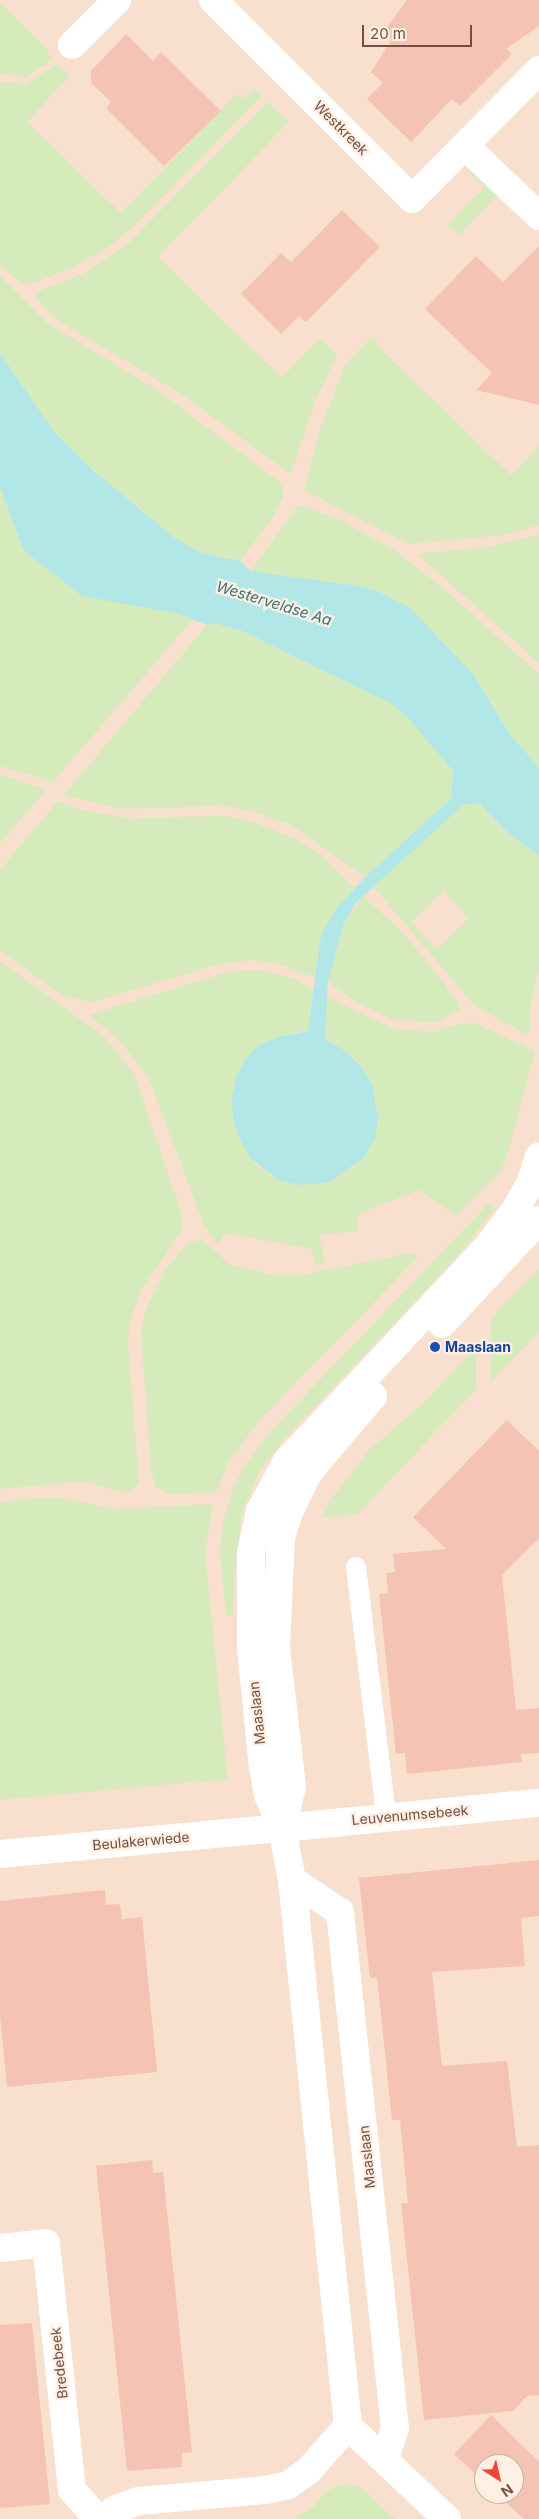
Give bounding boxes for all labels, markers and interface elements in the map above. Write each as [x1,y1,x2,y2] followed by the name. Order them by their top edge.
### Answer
[364,15,474,47] scale bar
[370,24,406,43] text: 20 m
[310,97,372,159] street label: Westkreek
[214,577,334,629] water label: Westerveldse Aa
[445,1339,511,1355] place label: Maaslaan
[429,1341,441,1353] marker: Maaslaan
[245,1681,269,1745] street label: Maaslaan
[351,1802,469,1828] street label: Leuvenumsebeek
[92,1828,190,1854] street label: Beulakerwiede
[355,2125,379,2189] street label: Maaslaan
[47,2326,71,2400] street label: Bredebeek
[474,2454,524,2504] north arrow
[498,2481,517,2501] text: N

